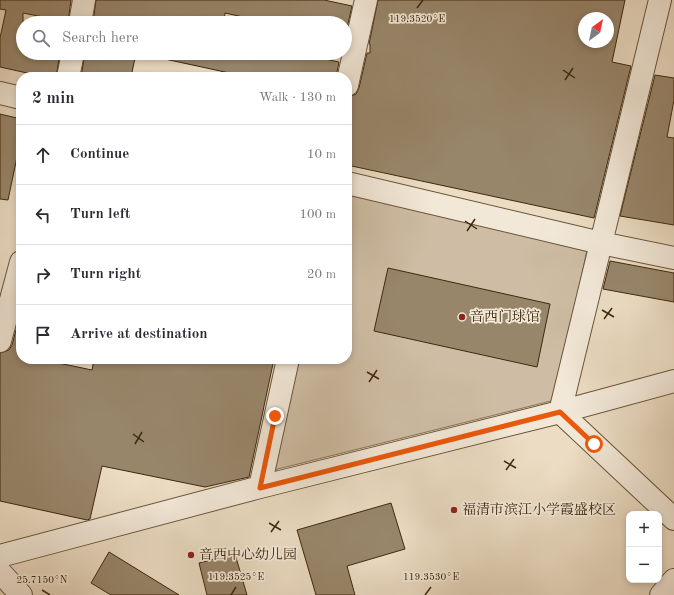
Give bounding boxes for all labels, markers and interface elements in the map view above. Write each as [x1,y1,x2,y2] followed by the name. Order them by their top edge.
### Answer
[578,12,614,48] north arrow
[389,14,445,24] text: 119.3520°E
[16,16,352,60] search box
[30,27,52,49] icon: search
[62,31,139,46] text: Search here
[32,90,75,107] text: 2 min
[259,91,336,104] text: Walk · 130 m
[32,144,54,166] icon: ahead
[70,147,129,162] text: Continue
[307,148,336,161] text: 10 m
[32,204,54,226] icon: left
[70,207,130,222] text: Turn left
[299,208,336,221] text: 100 m
[32,264,54,286] icon: right
[70,267,141,282] text: Turn right
[307,268,336,281] text: 20 m
[470,309,540,324] place label: 音西门球馆
[457,312,467,322] marker: 音西门球馆
[32,324,54,346] icon: arrive
[70,327,208,342] text: Arrive at destination
[266,407,284,425] route end
[585,435,603,453] route start
[462,501,616,517] place label: 福清市滨江小学霞盛校区
[449,505,459,515] marker: 福清市滨江小学霞盛校区
[626,511,662,583] map controls
[626,511,662,547] button: +
[199,547,297,562] place label: 音西中心幼儿园
[626,547,662,583] button: −
[186,550,196,560] marker: 音西中心幼儿园
[208,572,264,582] text: 119.3525°E
[403,572,459,582] text: 119.3530°E
[16,575,68,585] text: 25.7150°N

